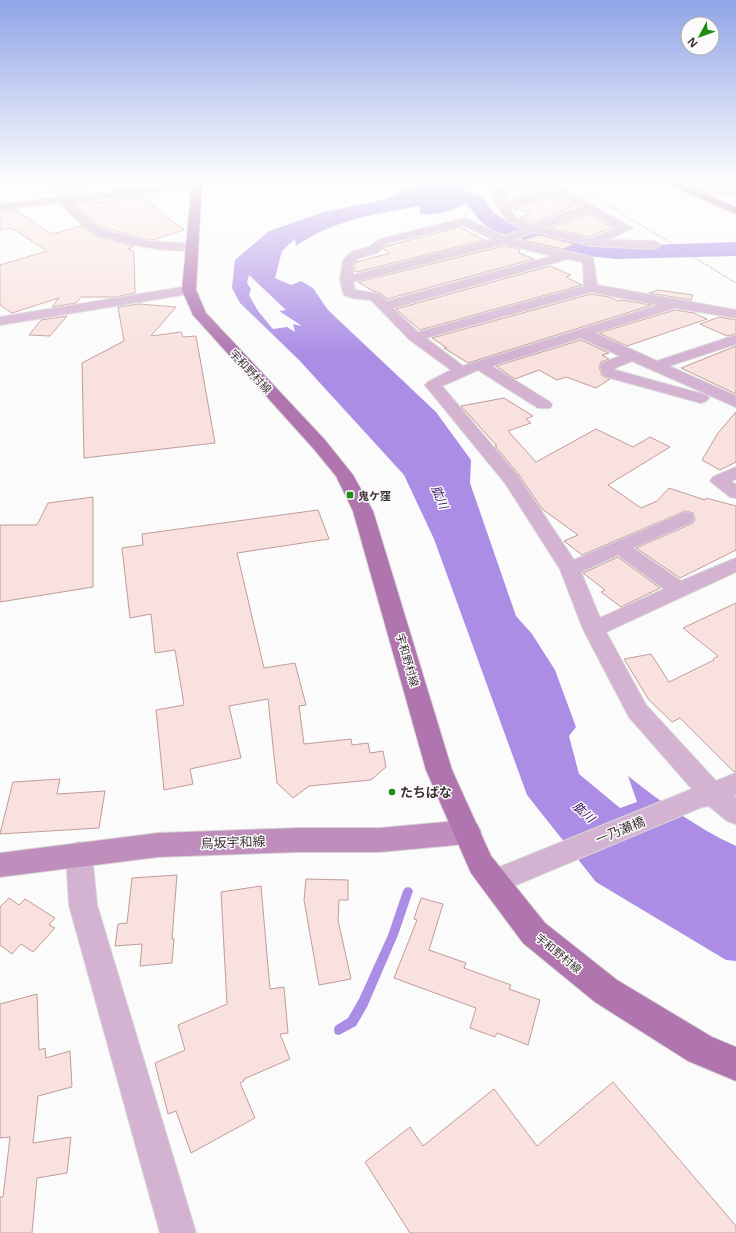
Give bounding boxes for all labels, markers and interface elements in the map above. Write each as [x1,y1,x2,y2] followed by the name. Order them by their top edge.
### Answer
[680,16,720,56] north arrow
[683,35,701,51] text: N
[227,346,275,396] street label: 宇和野村線
[427,483,453,513] water label: 肱川
[358,488,391,503] place label: 鬼ケ窪
[345,490,355,500] marker: 鬼ケ窪
[393,631,423,689] street label: 宇和野村線
[400,783,452,801] place label: たちばな
[387,787,397,797] marker: たちばな
[569,798,600,828] water label: 肱川
[593,812,647,848] street label: 一乃瀬橋
[200,832,266,852] street label: 鳥坂宇和線
[533,930,585,976] street label: 宇和野村線

